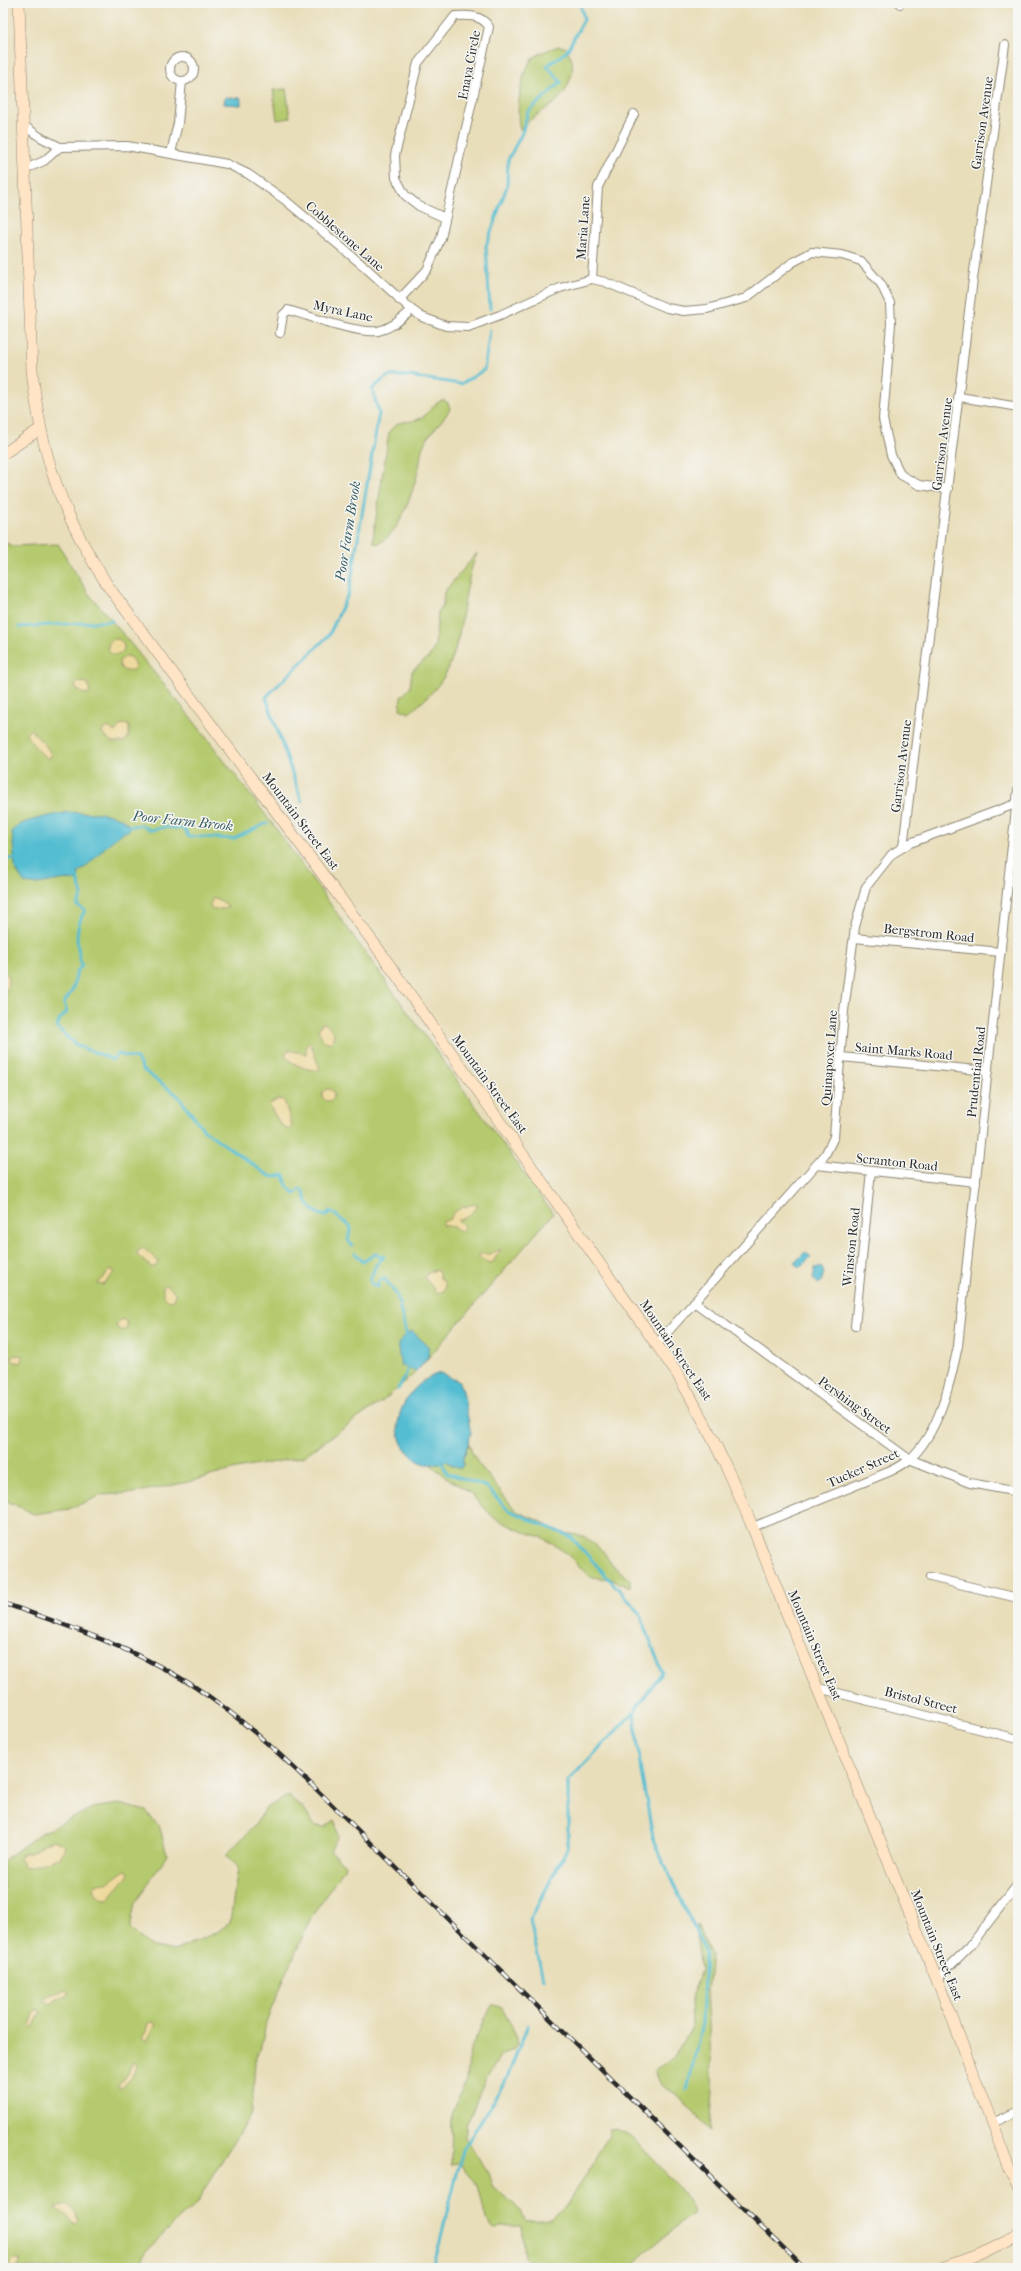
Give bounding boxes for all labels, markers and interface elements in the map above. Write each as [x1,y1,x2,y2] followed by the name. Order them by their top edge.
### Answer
[455,28,483,101] street label: Enaya Circle
[968,75,996,170] street label: Garrison Avenue
[573,195,593,260] street label: Maria Lane
[303,198,388,275] street label: Cobblestone Lane
[312,297,375,325] street label: Myra Lane
[929,396,955,491] street label: Garrison Avenue
[332,480,364,583] water label: Poor Farm Brook
[888,718,914,813] street label: Garrison Avenue
[259,769,343,873] street label: Mountain Street East
[131,807,234,835] water label: Poor Farm Brook
[883,921,976,945] street label: Bergstrom Road
[818,1009,840,1107] street label: Quinapoxet Lane
[964,1025,988,1118] street label: Prudential Road
[449,1032,531,1137] street label: Mountain Street East
[855,1039,954,1063] street label: Saint Marks Road
[856,1150,939,1174] street label: Scranton Road
[839,1206,863,1288] street label: Winston Road
[637,1297,715,1404] street label: Mountain Street East
[815,1373,895,1437] street label: Pershing Street
[825,1445,902,1491] street label: Tucker Street
[785,1588,845,1703] street label: Mountain Street East
[883,1684,959,1716] street label: Bristol Street
[908,1887,966,2003] street label: Mountain Street East

